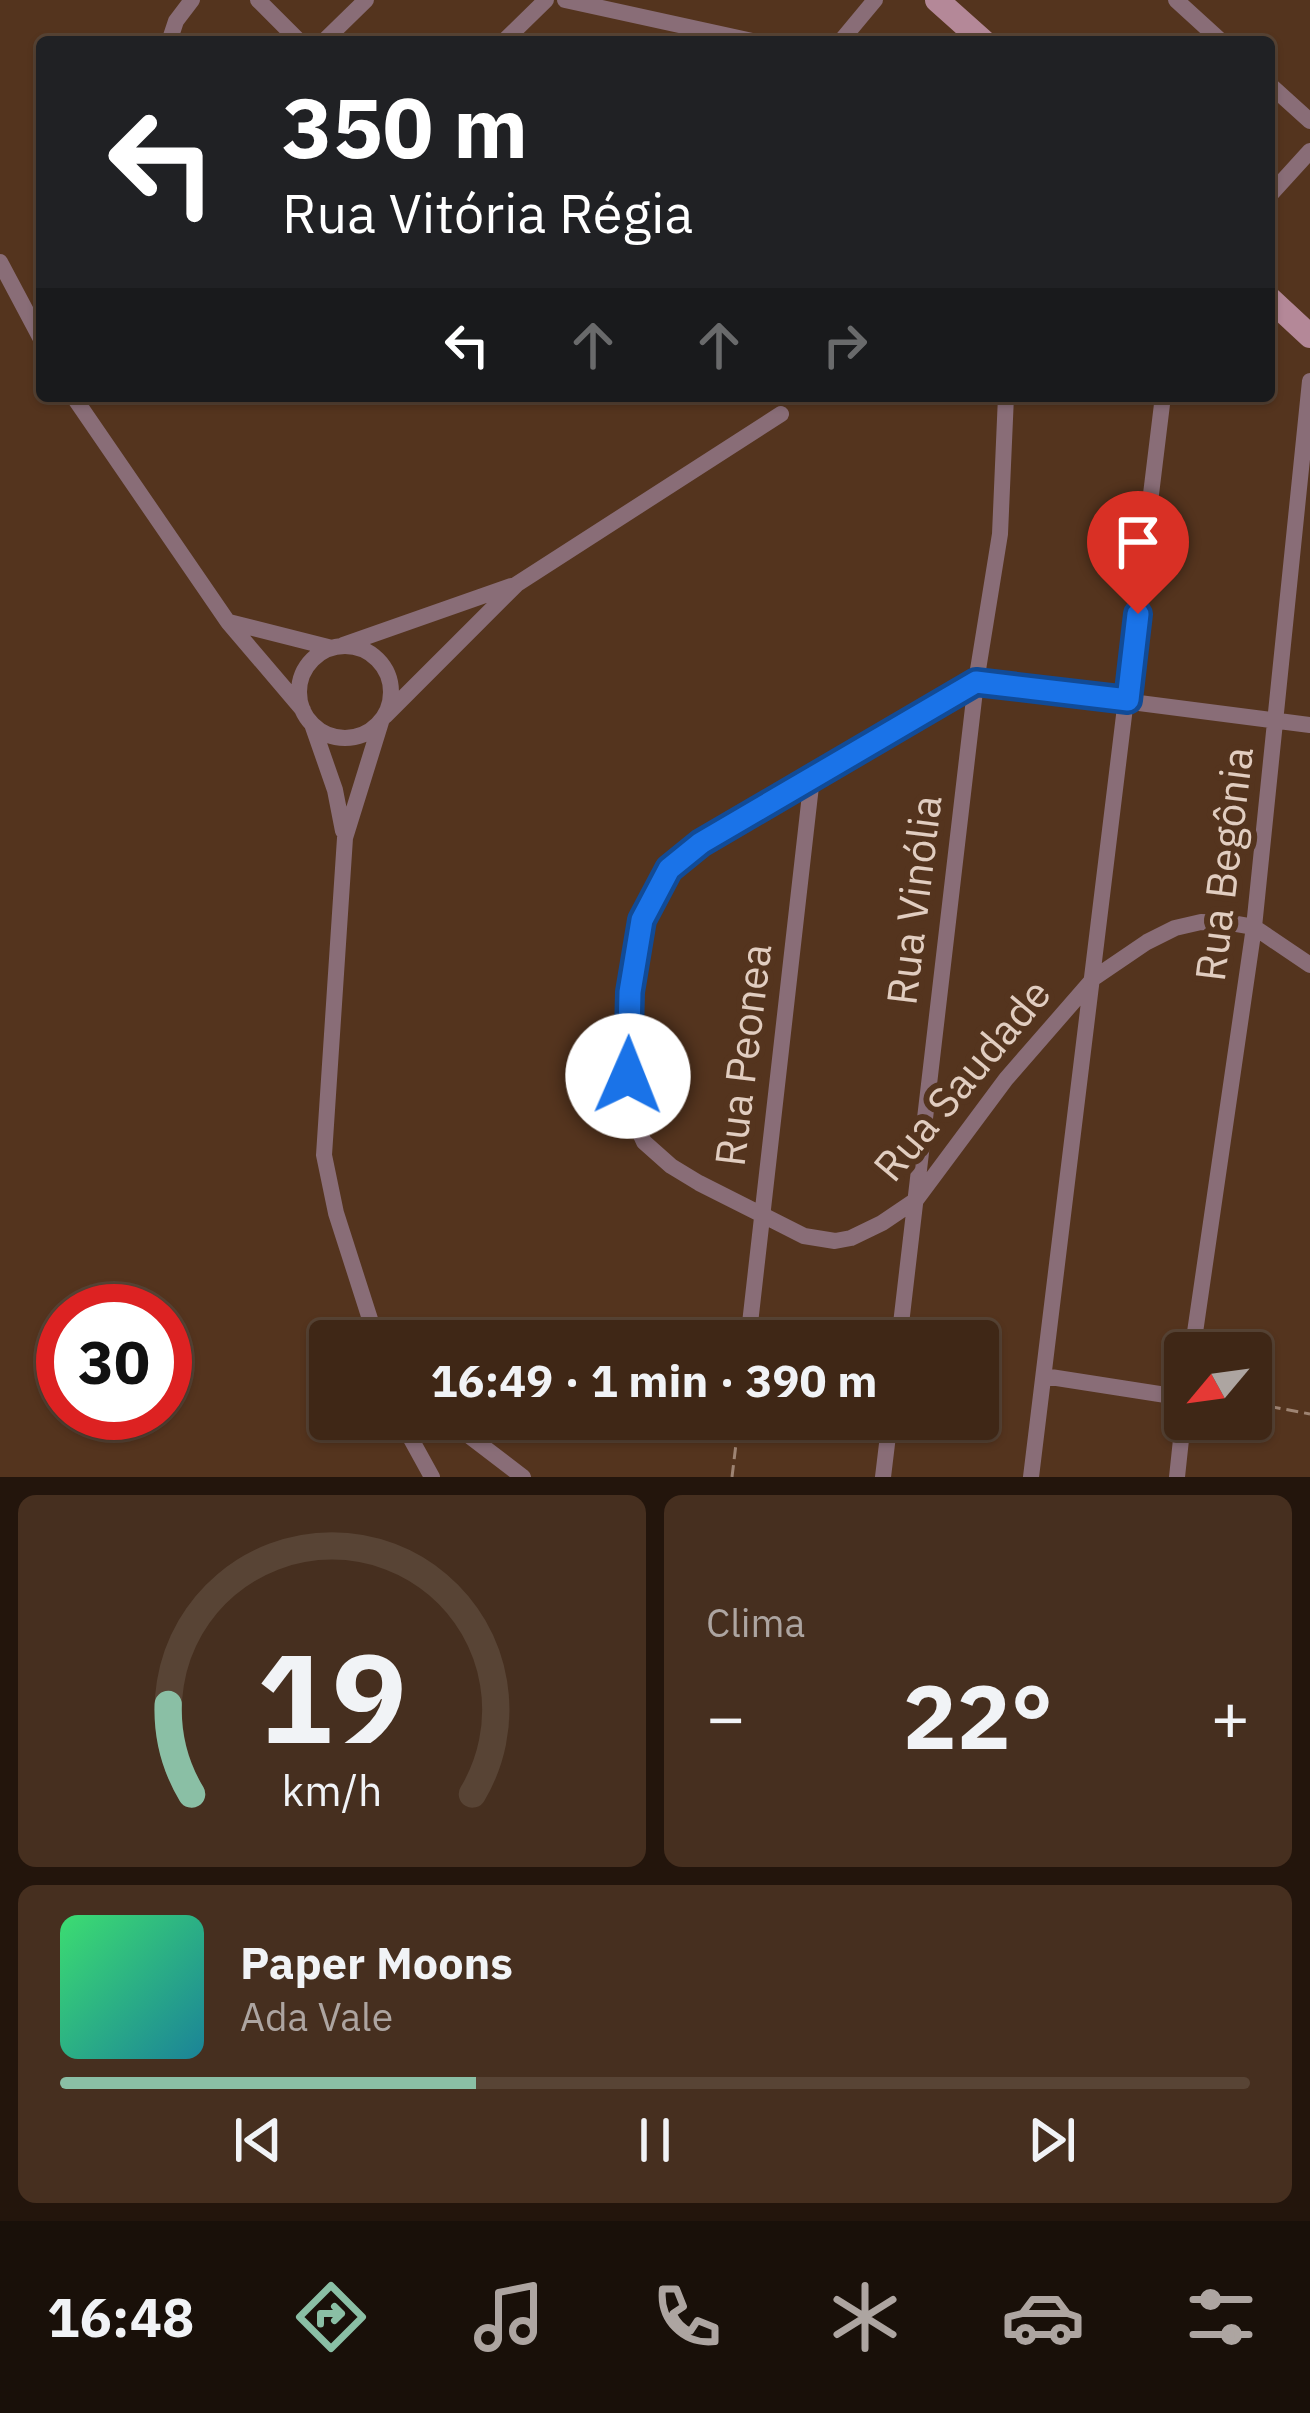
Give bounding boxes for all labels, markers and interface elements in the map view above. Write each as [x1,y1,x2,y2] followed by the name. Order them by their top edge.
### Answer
[282,72,528,181] text: 350 m
[84,84,240,240] icon: left
[282,178,693,248] text: Rua Vitória Régia
[434,312,500,378] icon: left
[560,312,626,378] icon: ahead
[686,312,752,378] icon: ahead
[812,312,878,378] icon: right
[1087,491,1189,614] pin
[1105,509,1171,575] icon: arrive
[1182,744,1265,984] street label: Rua Begônia
[873,792,954,1008] street label: Rua Vinólia
[702,941,783,1169] street label: Rua Peonea
[861,967,1062,1192] street label: Rua Saudade
[565,1013,691,1139] position arrow
[36,1284,192,1440] speed limit sign: 30
[1164,1332,1272,1440] north arrow
[1164,1332,1272,1440] map controls
[431,1351,877,1409] text: 16:49 · 1 min · 390 m
[706,1597,805,1648] text: Clima
[257,1615,407,1777] text: 19
[903,1657,1053,1774] text: 22°
[706,1673,746,1759] text: −
[1210,1673,1250,1759] text: +
[282,1762,382,1818] text: km/h
[240,1933,513,1991] text: Paper Moons
[240,1991,393,2042] text: Ada Vale
[225,2107,291,2173] icon: previous
[622,2107,688,2173] icon: pause
[1019,2107,1085,2173] icon: next
[289,2275,373,2359] icon: directions
[467,2275,551,2359] icon: music
[645,2275,729,2359] icon: phone
[823,2275,907,2359] icon: climate
[1001,2275,1085,2359] icon: car
[1179,2275,1263,2359] icon: filters
[47,2282,194,2352] text: 16:48

